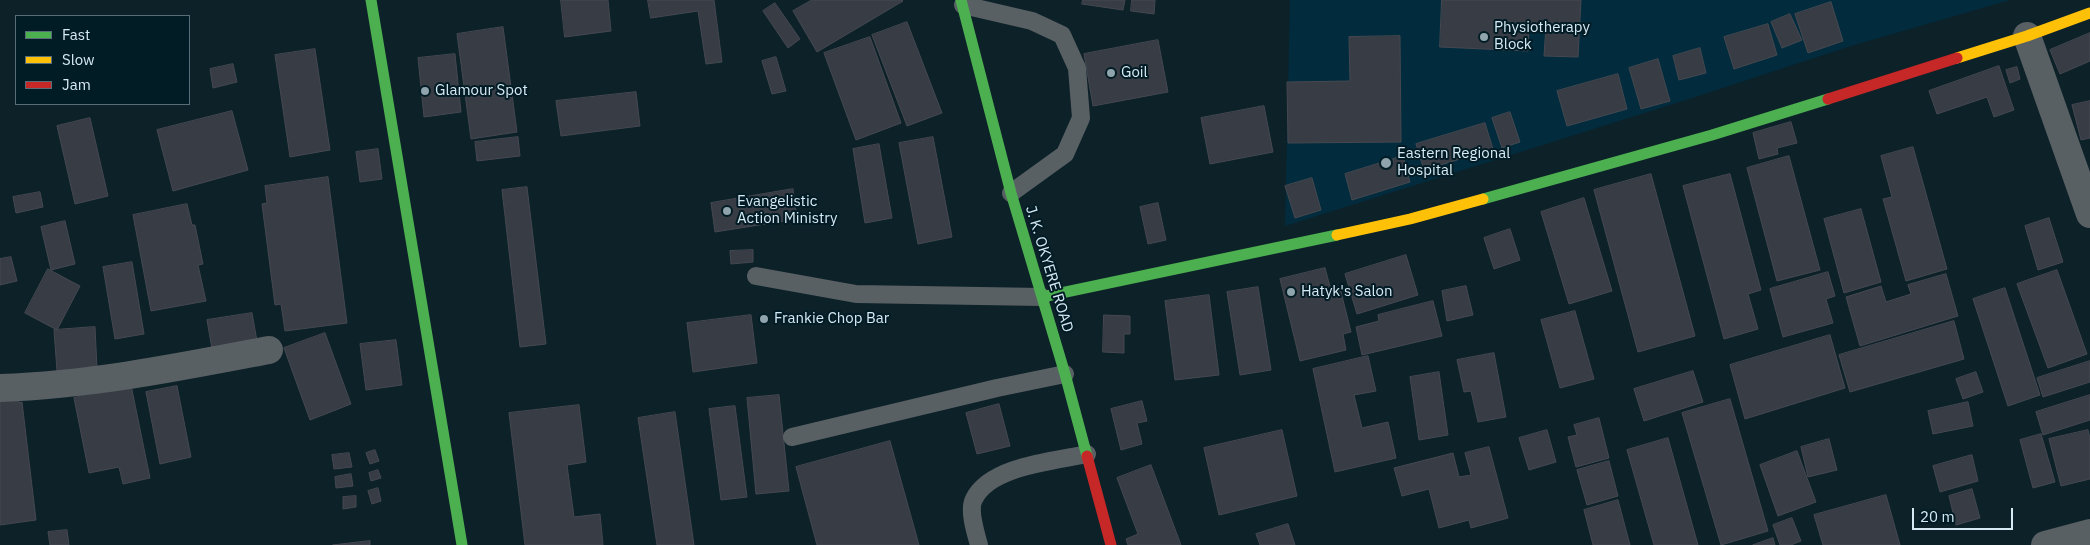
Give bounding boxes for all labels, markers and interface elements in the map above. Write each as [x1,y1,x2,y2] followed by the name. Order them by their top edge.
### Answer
[15,15,190,105] legend
[1494,19,1590,54] place label: Physiotherapy Block
[62,25,90,44] text: Fast
[1478,31,1490,43] marker: Physiotherapy Block
[62,50,95,69] text: Slow
[1121,64,1148,82] place label: Goil
[1105,67,1117,79] marker: Goil
[62,75,91,94] text: Jam
[435,82,528,100] place label: Glamour Spot
[419,85,431,97] marker: Glamour Spot
[1397,145,1510,180] place label: Eastern Regional Hospital
[1379,156,1393,170] marker: Eastern Regional Hospital
[737,193,837,228] place label: Evangelistic Action Ministry
[1021,204,1077,334] street label: J. K. OKYERE ROAD
[721,205,733,217] marker: Evangelistic Action Ministry
[1301,283,1392,301] place label: Hatyk's Salon
[1285,286,1297,298] marker: Hatyk's Salon
[774,310,889,328] place label: Frankie Chop Bar
[758,313,770,325] marker: Frankie Chop Bar
[1915,498,2016,530] scale bar
[1920,507,1955,526] text: 20 m

